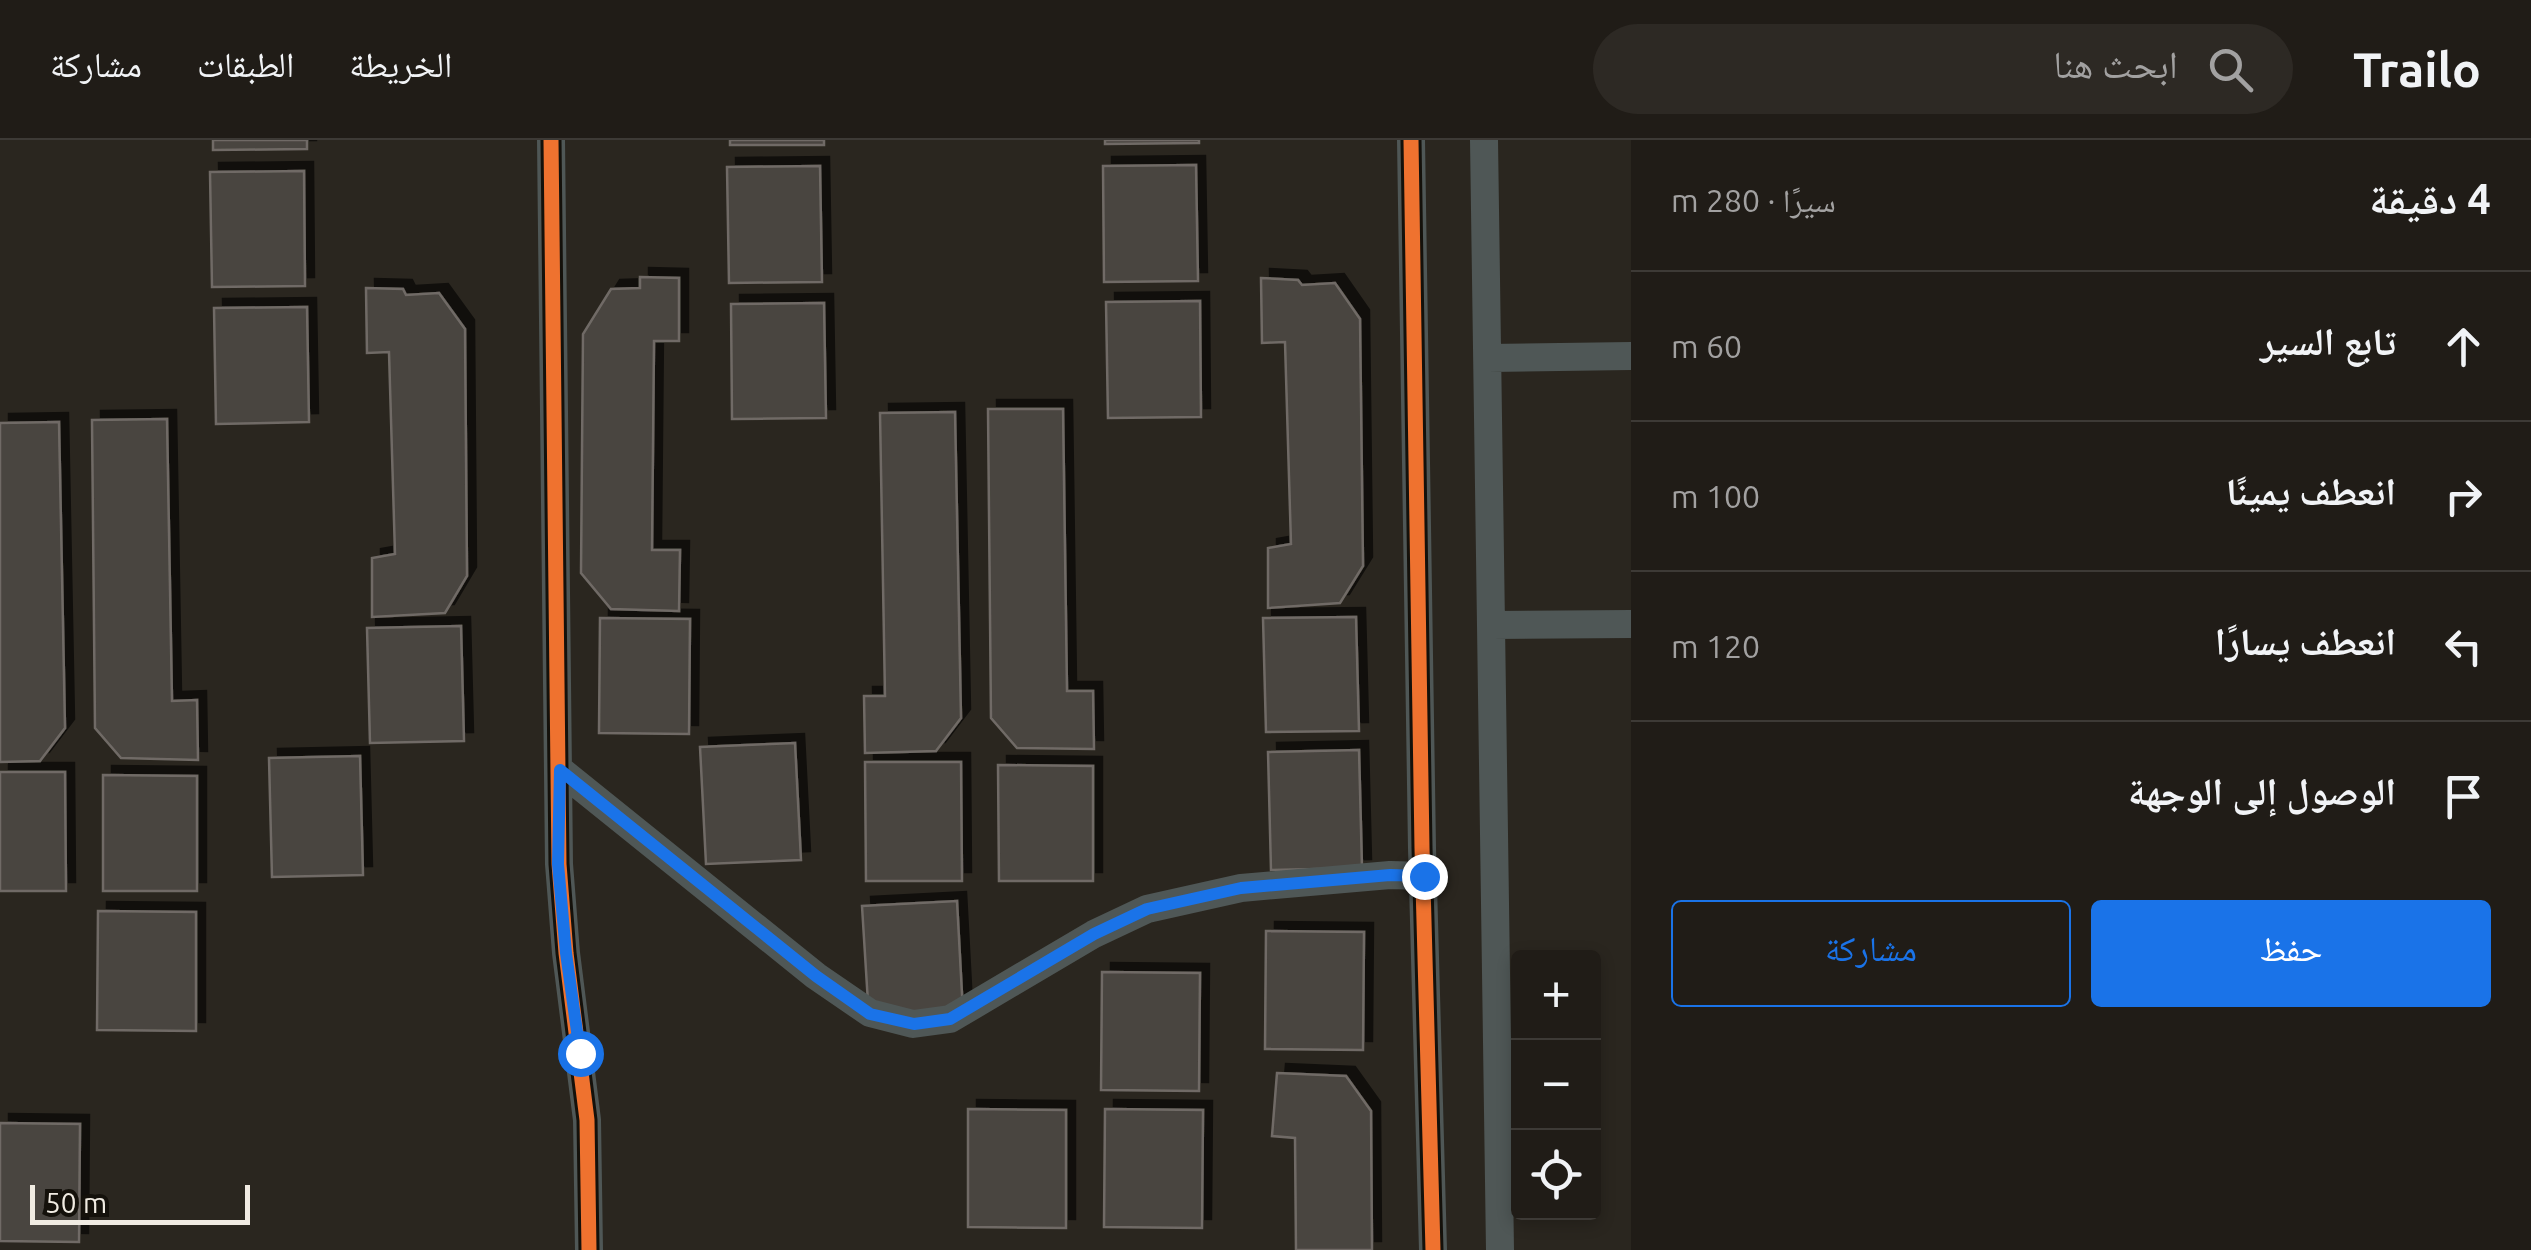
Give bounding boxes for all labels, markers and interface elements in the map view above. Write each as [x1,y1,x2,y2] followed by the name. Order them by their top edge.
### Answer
[1593,24,2293,114] search box
[2203,42,2258,97] icon: search
[2353,42,2481,96] text: Trailo
[2053,43,2178,85] text: ابحث هنا
[50,44,142,84] text: مشاركة
[197,44,294,84] text: الطبقات
[349,44,452,84] text: الخريطة
[2369,175,2491,222] text: 4 دقيقة
[1671,182,1836,218] text: سيرًا · 280 m
[2436,319,2491,374] icon: ahead
[2260,320,2396,362] text: تابع السير
[1671,328,1742,364] text: 60 m
[2436,469,2491,524] icon: right
[2226,470,2396,512] text: انعطف يمينًا
[1671,478,1760,514] text: 100 m
[2436,619,2491,674] icon: left
[2215,620,2396,662] text: انعطف يسارًا
[1671,628,1760,664] text: 120 m
[2436,769,2491,824] icon: arrive
[2128,770,2396,812] text: الوصول إلى الوجهة
[1402,854,1448,900] route end
[1671,900,2071,1007] button: مشاركة
[2091,900,2491,1007] button: حفظ
[1511,950,1601,1220] map controls
[1511,950,1601,1040] button: +
[558,1031,604,1077] route start
[1511,1040,1601,1130] button: −
[1511,1130,1601,1220] button: locate
[30,1180,250,1224] scale bar
[45,1187,107,1218] text: 50 m

